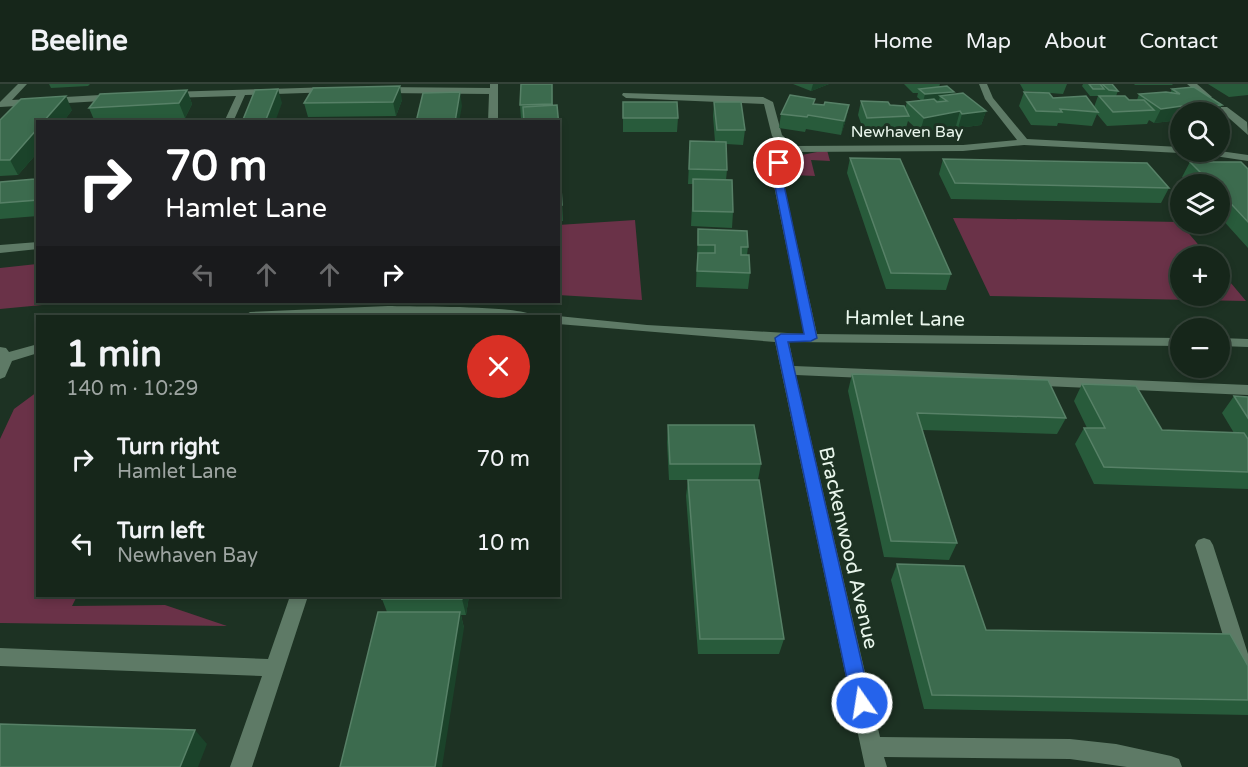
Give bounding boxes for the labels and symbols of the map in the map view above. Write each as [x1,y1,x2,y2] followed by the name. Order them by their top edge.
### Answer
[851,122,964,142] street label: Newhaven Bay
[753,137,804,188] pin
[845,306,965,332] street label: Hamlet Lane
[813,445,883,651] street label: Brackenwood Avenue
[830,671,894,735] position arrow

